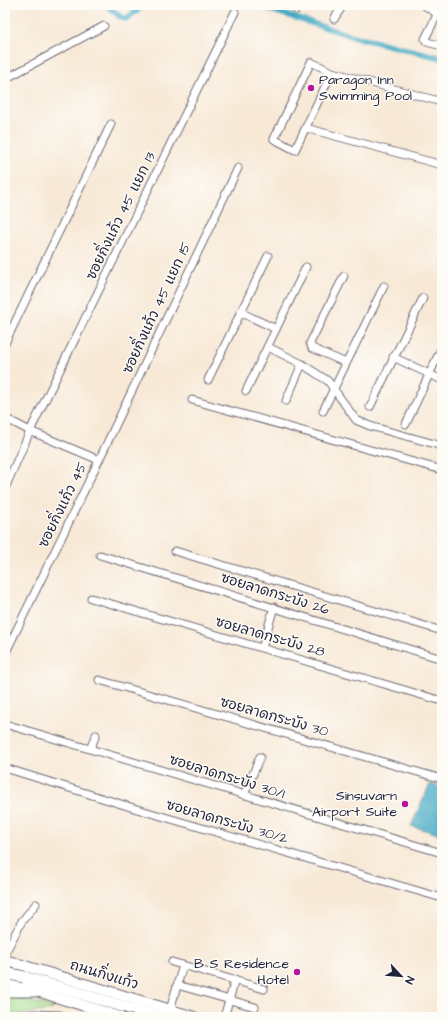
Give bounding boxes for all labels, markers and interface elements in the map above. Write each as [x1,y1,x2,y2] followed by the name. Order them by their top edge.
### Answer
[319,70,412,106] place label: Paragon Inn Swimming Pool
[306,83,316,93] marker: Paragon Inn Swimming Pool
[78,147,161,283] street label: ซอยกิ่งแก้ว 45 แยก 13
[115,238,196,377] street label: ซอยกิ่งแก้ว 45 แยก 15
[31,457,92,551] street label: ซอยกิ่งแก้ว 45
[218,568,332,620] street label: ซอยลาดกระบัง 26
[213,612,327,662] street label: ซอยลาดกระบัง 28
[217,692,331,742] street label: ซอยลาดกระบัง 30
[167,750,287,804] street label: ซอยลาดกระบัง 30/1
[312,786,397,822] place label: Sinsuvarn Airport Suite
[164,795,290,849] street label: ซอยลาดกระบัง 30/2
[400,799,410,809] marker: Sinsuvarn Airport Suite
[68,952,142,995] street label: ถนนกิ่งแก้ว
[194,954,289,990] place label: B S Residence Hotel
[381,956,421,996] north arrow
[292,967,302,977] marker: B S Residence Hotel
[401,974,418,987] text: N

